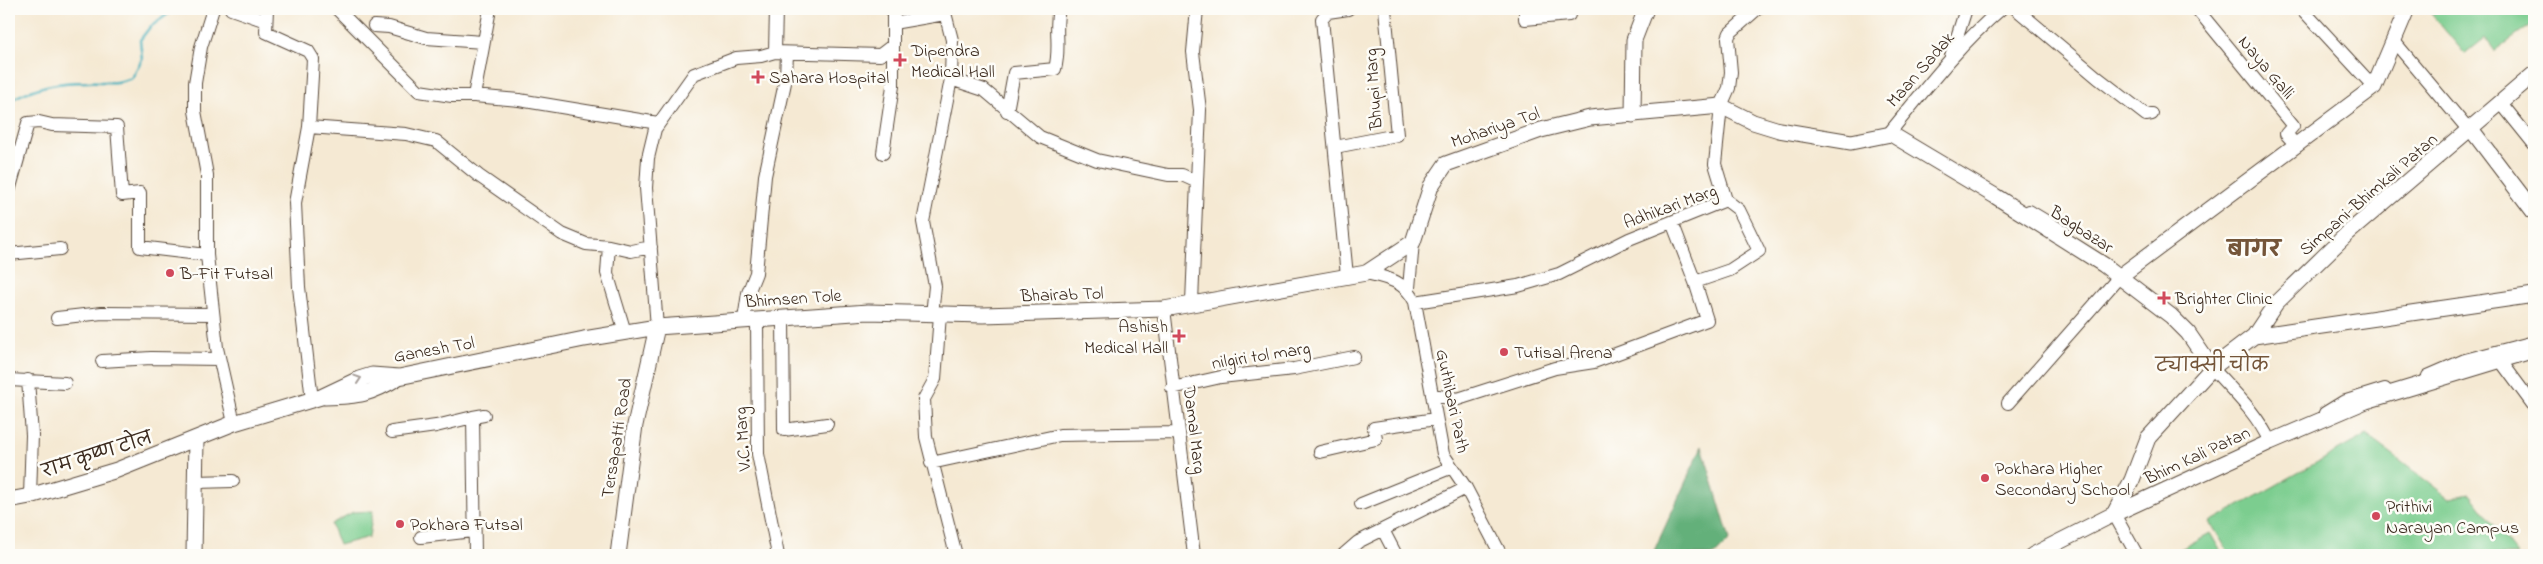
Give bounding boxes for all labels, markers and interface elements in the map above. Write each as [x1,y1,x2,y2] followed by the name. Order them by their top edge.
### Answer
[1881,27,1962,114] street label: Maan Sadak
[2231,31,2300,106] street label: Naya Galli
[910,39,995,86] place label: Dipendra Medical Hall
[1359,47,1392,132] street label: Bhupi Marg
[893,53,907,67] marker: Dipendra Medical Hall
[769,66,889,92] place label: Sahara Hospital
[751,70,765,84] marker: Sahara Hospital
[1448,102,1544,156] street label: Mohariya Tol
[2294,128,2444,263] street label: Simpani-Bhimkali Patan
[1620,179,1722,238] street label: Adhikari Marg
[2043,200,2118,262] street label: Bagbazar
[2225,235,2283,267] district label: बागर
[179,262,273,288] place label: B-Fit Futsal
[164,267,176,279] marker: B-Fit Futsal
[1019,282,1104,310] street label: Bhairab Tol
[743,284,843,316] street label: Bhimsen Tole
[2174,287,2272,314] place label: Brighter Clinic
[2157,291,2171,305] marker: Brighter Clinic
[1084,315,1168,362] place label: Ashish Medical Hall
[1172,329,1186,343] marker: Ashish Medical Hall
[392,331,477,371] street label: Ganesh Tol
[1210,336,1313,379] street label: nilgiri tol marg
[1514,341,1613,367] place label: Tutisal Arena
[1498,346,1510,358] marker: Tutisal Arena
[1427,347,1475,456] street label: Guthibari Path
[2155,349,2270,380] district label: ट्याक्सी चोक
[353,375,362,385] one-way arrow
[596,376,640,500] street label: Tersapatti Road
[1174,384,1211,476] street label: Damal Marg
[729,406,760,473] street label: V.C. Marg
[2140,421,2255,493] street label: Bhim Kali Patan
[37,423,157,486] street label: राम कृष्ण टोल
[1995,457,2130,504] place label: Pokhara Higher Secondary School
[1979,472,1991,484] marker: Pokhara Higher Secondary School
[2386,495,2519,542] place label: Prithivi Narayan Campus
[2370,510,2382,522] marker: Prithivi Narayan Campus
[410,513,523,539] place label: Pokhara Futsal
[394,518,406,530] marker: Pokhara Futsal

